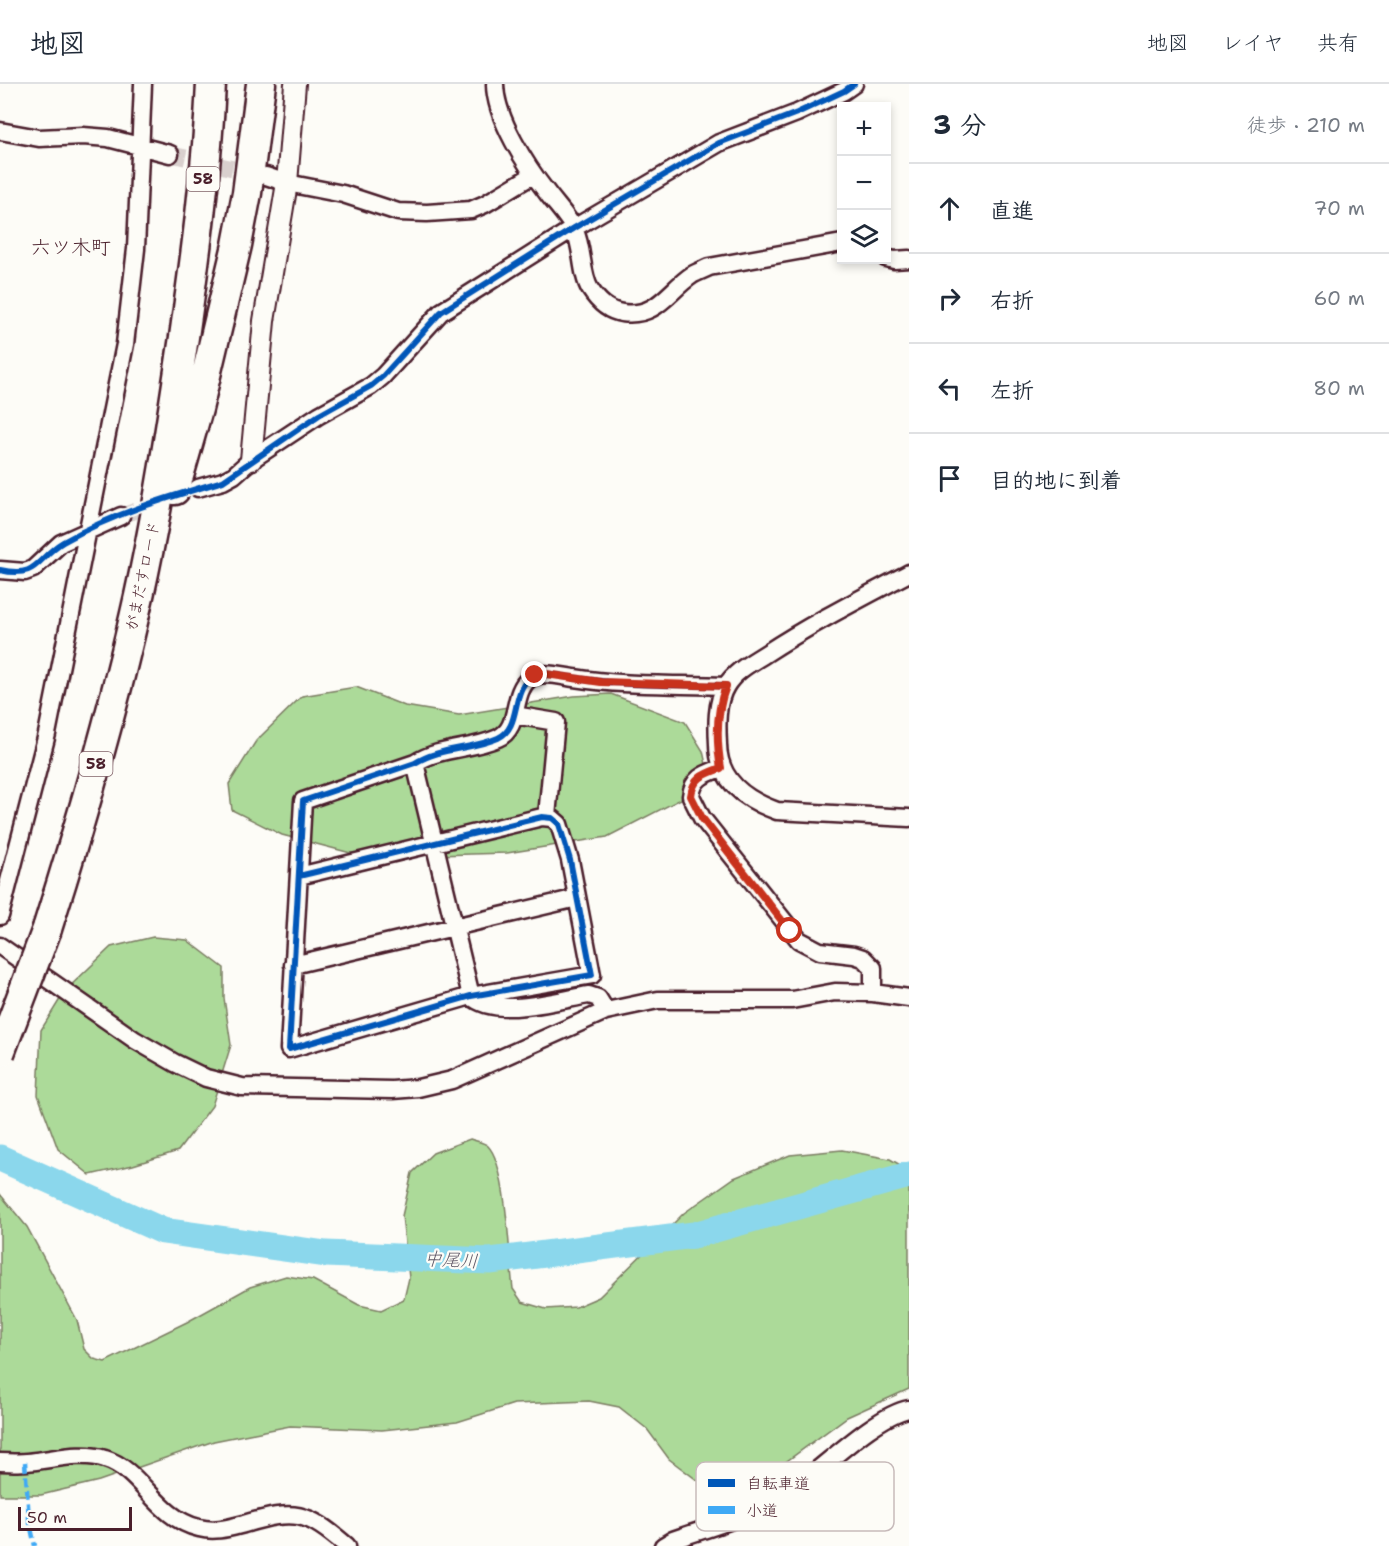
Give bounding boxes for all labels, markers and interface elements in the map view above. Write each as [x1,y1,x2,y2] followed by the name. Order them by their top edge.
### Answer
[30,24,86,62] text: 地図
[1147,29,1189,57] text: 地図
[1222,29,1284,57] text: レイヤ
[1317,29,1359,57] text: 共有
[837,102,891,264] map controls
[837,102,891,156] button: +
[933,107,986,142] text: 3 分
[1247,112,1365,138] text: 徒歩 · 210 m
[837,156,891,210] button: −
[186,167,220,191] road number: 58
[933,192,966,225] icon: ahead
[1313,195,1365,221] text: 70 m
[990,196,1034,225] text: 直進
[837,210,891,264] button: layers
[31,234,111,260] district label: 六ツ木町
[933,282,966,315] icon: right
[1313,285,1365,311] text: 60 m
[990,286,1034,315] text: 右折
[933,372,966,405] icon: left
[1313,375,1365,401] text: 80 m
[990,376,1034,405] text: 左折
[933,462,966,495] icon: arrive
[990,466,1122,495] text: 目的地に到着
[121,519,164,633] street label: がまだすロード
[521,661,547,687] route end
[80,752,112,776] road number: 58
[776,917,802,943] route start
[423,1247,479,1273] water label: 中尾川
[696,1462,894,1531] legend
[746,1473,810,1494] text: 自転車道
[746,1500,778,1521] text: 小道
[18,1504,132,1532] scale bar
[27,1507,67,1528] text: 50 m

